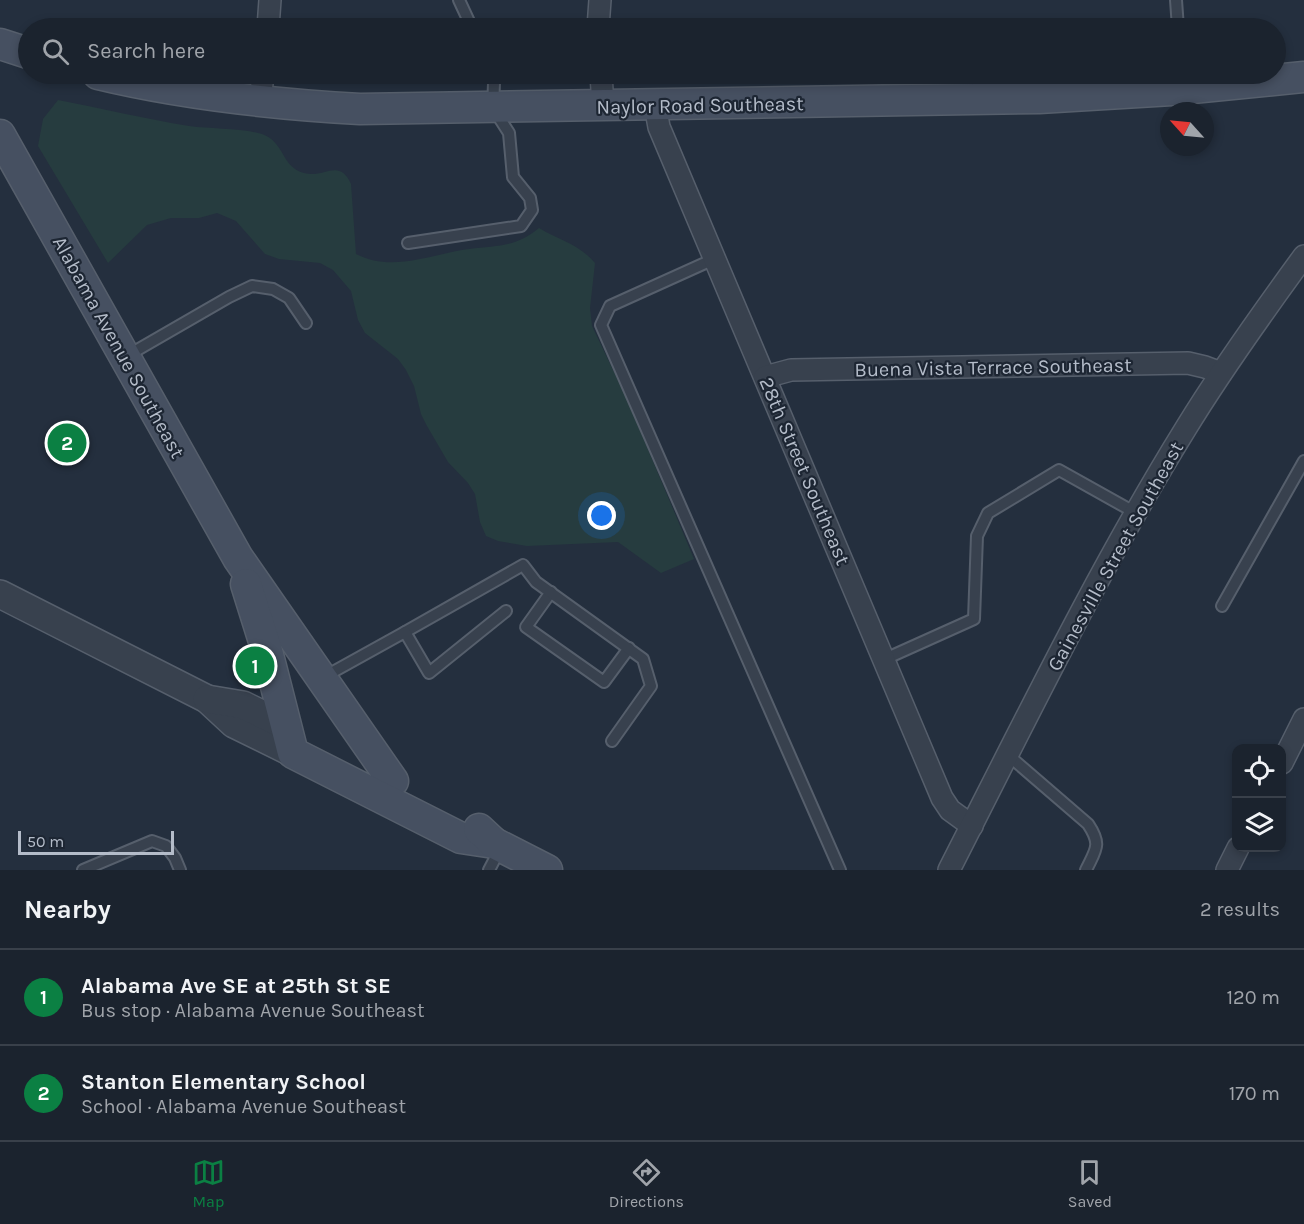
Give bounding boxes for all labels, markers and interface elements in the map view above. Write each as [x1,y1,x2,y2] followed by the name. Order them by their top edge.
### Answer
[18,18,1286,84] search box
[39,35,72,68] icon: search
[87,38,205,64] text: Search here
[596,92,804,119] street label: Naylor Road Southeast
[1160,102,1214,156] north arrow
[48,232,189,463] street label: Alabama Avenue Southeast
[854,354,1132,381] street label: Buena Vista Terrace Southeast
[755,374,855,569] street label: 28th Street Southeast
[48,420,86,466] pin: 2
[1043,437,1188,675] street label: Gainesville Street Southeast
[587,501,616,530] your location
[236,644,274,688] pin: 1
[1232,744,1286,852] map controls
[1232,744,1286,798] button: locate
[1232,798,1286,852] button: layers
[18,828,174,856] scale bar
[27,832,64,851] text: 50 m
[24,894,111,925] text: Nearby
[1200,898,1280,921] text: 2 results
[81,973,391,999] text: Alabama Ave SE at 25th St SE
[40,986,47,1009] text: 1
[1226,986,1280,1009] text: 120 m
[81,999,425,1022] text: Bus stop · Alabama Avenue Southeast
[81,1069,366,1095] text: Stanton Elementary School
[37,1082,50,1105] text: 2
[1229,1082,1280,1105] text: 170 m
[81,1095,406,1118] text: School · Alabama Avenue Southeast
[192,1156,225,1211] tab: Map
[609,1156,684,1211] tab: Directions
[1068,1156,1112,1211] tab: Saved

